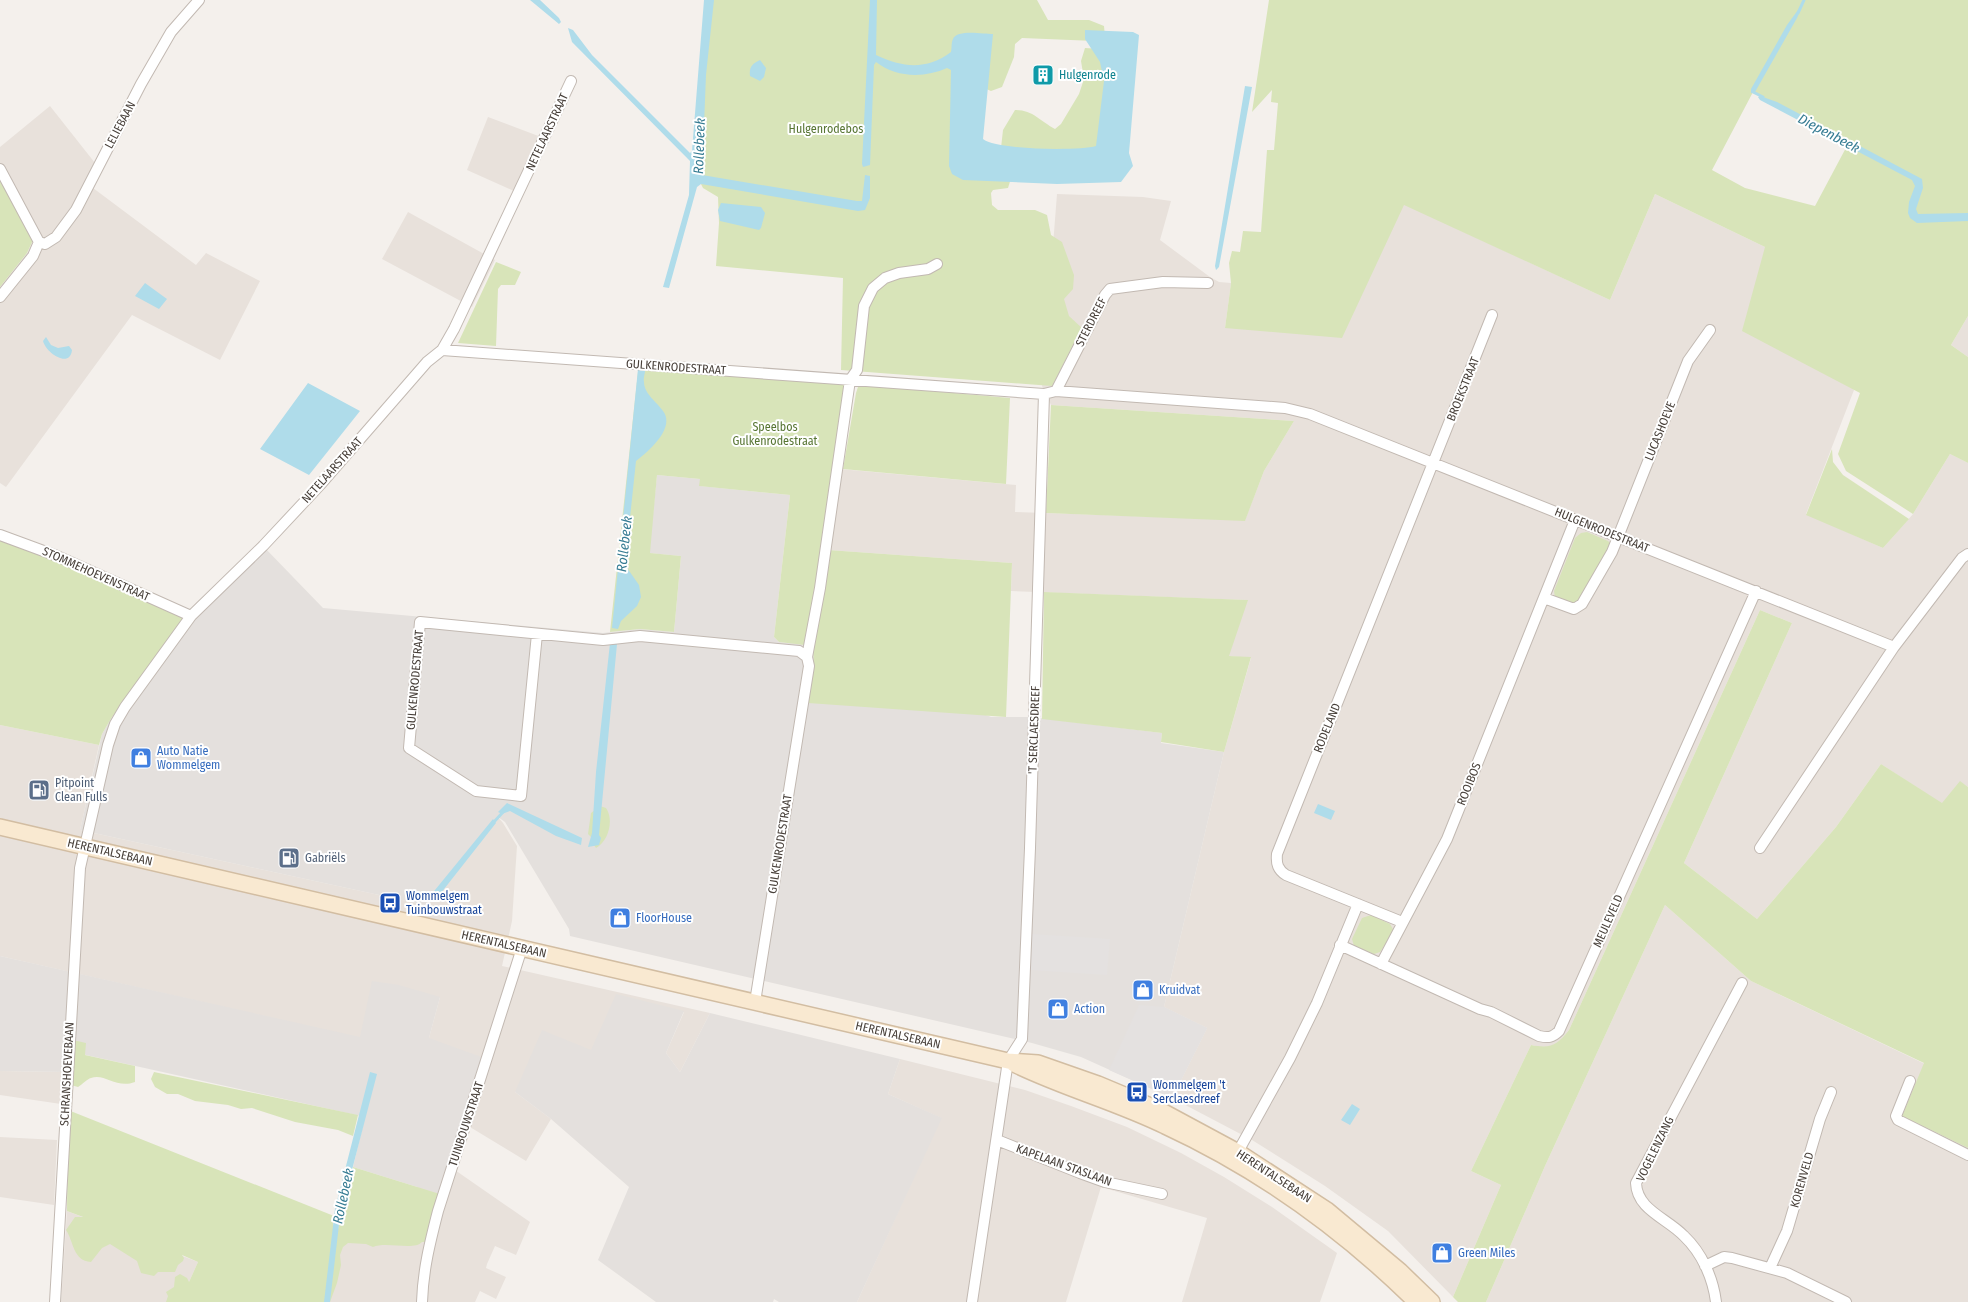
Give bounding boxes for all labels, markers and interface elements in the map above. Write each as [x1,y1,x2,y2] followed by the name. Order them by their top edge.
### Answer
[1031,63,1055,87] building icon: Hulgenrode
[1059,68,1116,82] place label: Hulgenrode
[523,91,571,173] street label: NETELAARSTRAAT
[102,99,138,151] street label: LELIEBAAN
[1795,110,1862,157] water label: Diepenbeek
[690,118,709,174] water label: Rollebeek
[789,122,863,136] park label: Hulgenrodebos
[1073,294,1110,349] street label: STERDREEF
[1444,355,1482,423] street label: BROEKSTRAAT
[625,357,727,378] street label: GULKENRODESTRAAT
[1642,399,1678,463] street label: LUCASHOEVE
[732,420,818,448] park label: Speelbos Gulkenrodestraat
[299,434,366,506] street label: NETELAARSTRAAT
[1553,505,1652,556] street label: HULGENRODESTRAAT
[613,515,636,573] water label: Rollebeek
[40,544,152,604] street label: STOMMEHOEVENSTRAAT
[404,629,426,731] street label: GULKENRODESTRAAT
[1025,685,1043,774] street label: 'T SERCLAESDREEF
[1311,701,1343,755] street label: RODELAND
[157,744,220,772] place label: Auto Natie Wommelgem
[129,746,153,770] shop icon: Auto Natie Wommelgem
[1454,761,1484,807] street label: ROOIBOS
[55,776,107,804] place label: Pitpoint Clean Fulls
[27,778,51,802] fuel station icon: Pitpoint Clean Fulls
[765,793,795,895] street label: GULKENRODESTRAAT
[66,835,154,869] street label: HERENTALSEBAAN
[277,846,301,870] fuel station icon: Gabriëls
[305,851,346,865] place label: Gabriëls
[406,889,482,917] place label: Wommelgem Tuinbouwstraat
[378,891,402,915] bus stop icon: Wommelgem Tuinbouwstraat
[1590,892,1626,950] street label: MEULEVELD
[608,906,632,930] shop icon: FloorHouse
[636,911,692,925] place label: FloorHouse
[460,927,548,961] street label: HERENTALSEBAAN
[1131,978,1155,1002] shop icon: Kruidvat
[1159,983,1200,997] place label: Kruidvat
[1046,997,1070,1021] shop icon: Action
[1074,1002,1105,1016] place label: Action
[854,1018,942,1052] street label: HERENTALSEBAAN
[57,1022,77,1126] street label: SCHRANSHOEVEBAAN
[1153,1078,1226,1106] place label: Wommelgem 't Serclaesdreef
[446,1079,486,1168] street label: TUINBOUWSTRAAT
[1125,1080,1149,1104] bus stop icon: Wommelgem 't Serclaesdreef
[1633,1114,1677,1184] street label: VOGELENZANG
[1014,1141,1114,1189] street label: KAPELAAN STASLAAN
[1234,1147,1314,1205] street label: HERENTALSEBAAN
[1787,1151,1817,1209] street label: KORENVELD
[329,1167,358,1225] water label: Rollebeek
[1430,1241,1454,1265] shop icon: Green Miles
[1458,1246,1515,1260] place label: Green Miles

